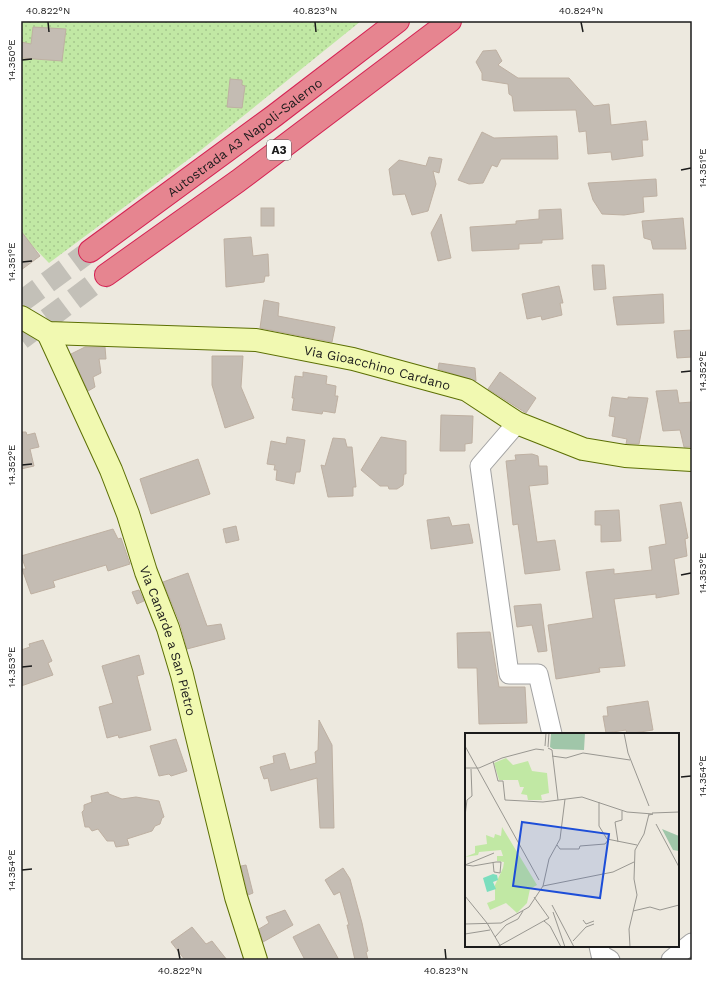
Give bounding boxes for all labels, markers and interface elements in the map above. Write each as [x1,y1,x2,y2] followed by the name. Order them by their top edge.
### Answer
[26,5,70,16] text: 40.822°N
[293,5,337,16] text: 40.823°N
[559,5,603,16] text: 40.824°N
[6,39,17,81] text: 14.350°E
[164,74,324,200] street label: Autostrada A3 Napoli-Salerno
[267,140,291,160] road number: A3
[697,148,708,188] text: 14.351°E
[6,242,17,282] text: 14.351°E
[303,342,453,393] street label: Via Gioacchino Cardano
[697,350,708,392] text: 14.352°E
[6,444,17,486] text: 14.352°E
[697,552,708,594] text: 14.353°E
[137,564,199,717] street label: Via Canarde a San Pietro
[6,646,17,688] text: 14.353°E
[465,733,679,947] inset map
[697,755,708,797] text: 14.354°E
[6,849,17,891] text: 14.354°E
[158,965,202,976] text: 40.822°N
[424,965,468,976] text: 40.823°N

